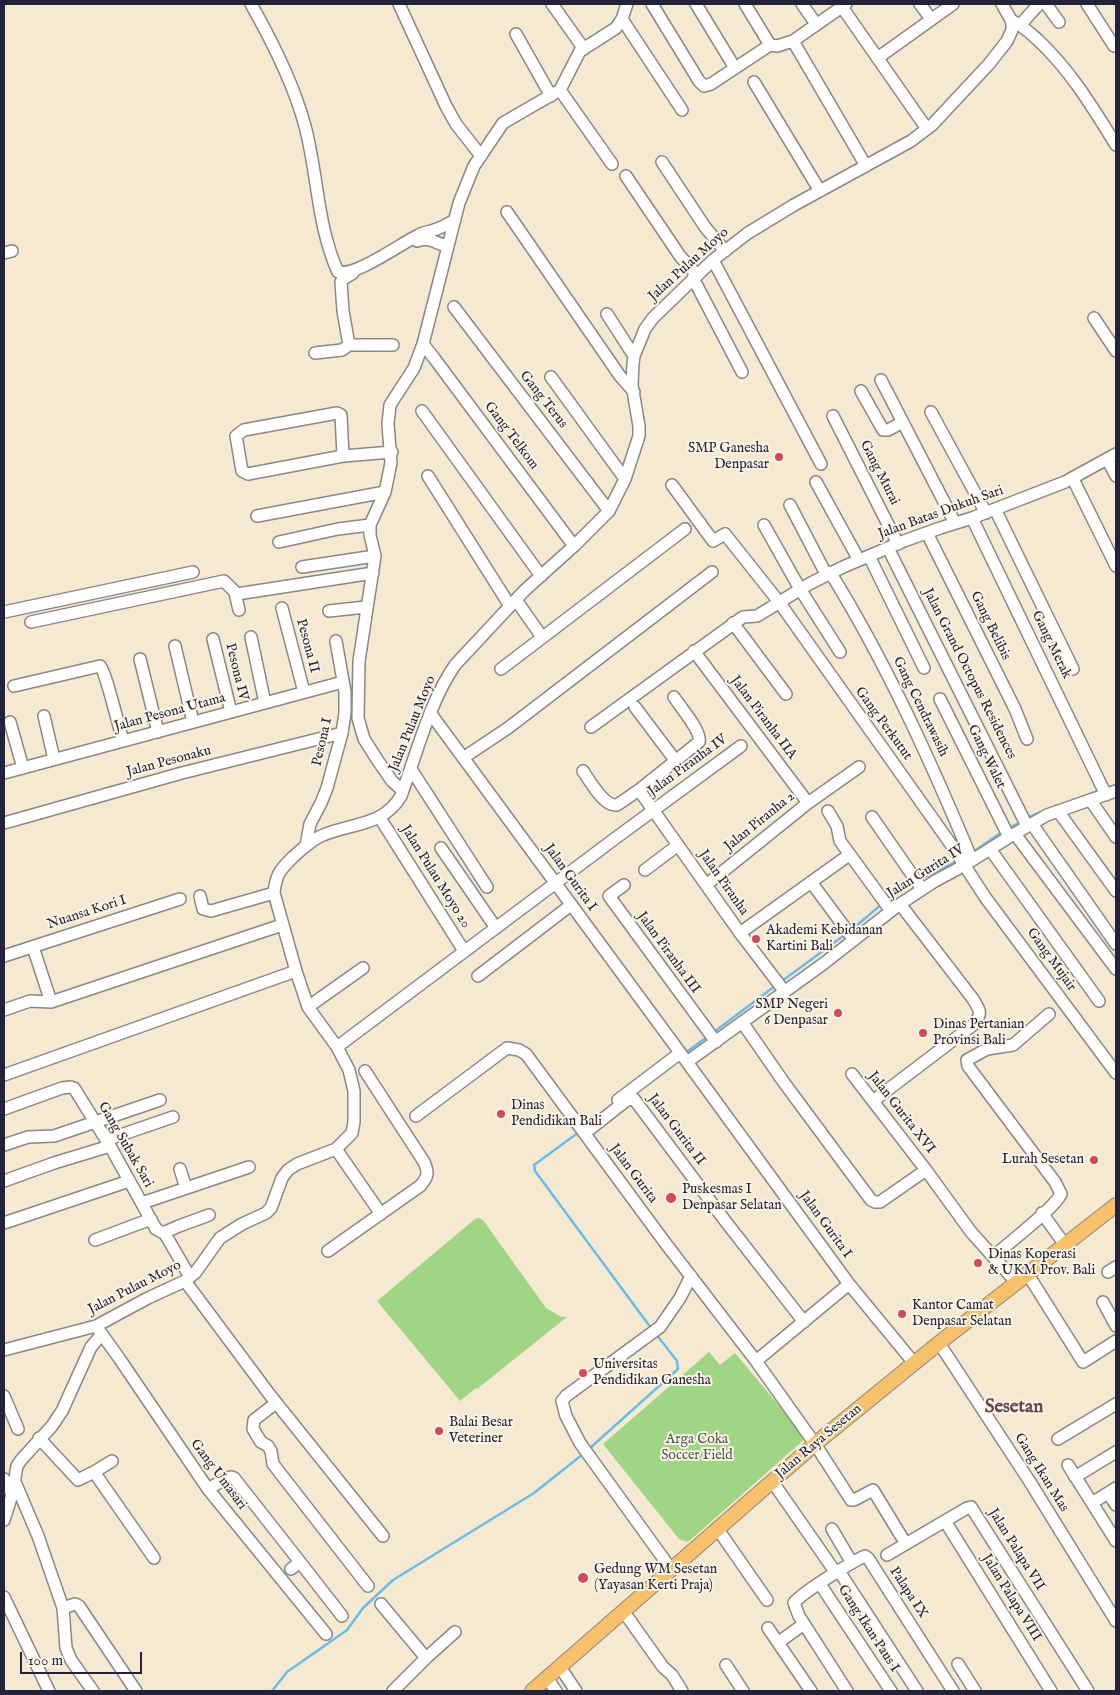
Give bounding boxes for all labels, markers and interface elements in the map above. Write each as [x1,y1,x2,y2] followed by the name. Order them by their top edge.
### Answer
[645,225,733,305] street label: Jalan Pulau Moyo
[515,368,571,432] street label: Gang Terus
[480,399,542,473] street label: Gang Telkom
[856,438,902,508] street label: Gang Murai
[688,441,769,474] place label: SMP Ganesha Denpasar
[773,451,785,463] marker: SMP Ganesha Denpasar
[876,483,1006,543] street label: Jalan Batas Dukuh Sari
[919,586,1019,762] street label: Jalan Grand Octopus Residences
[966,589,1014,663] street label: Gang Belibis
[1027,608,1075,682] street label: Gang Merak
[292,617,322,675] street label: Pesona II
[221,642,251,702] street label: Pesona IV
[889,654,951,760] street label: Gang Cendrawasih
[726,673,800,763] street label: Jalan Piranha IIA
[386,674,440,774] street label: Jalan Pulau Moyo
[851,684,915,764] street label: Gang Perkutut
[113,690,227,736] street label: Jalan Pesona Utama
[309,716,337,768] street label: Pesona I
[963,722,1009,792] street label: Gang Walet
[645,732,731,800] street label: Jalan Piranha IV
[125,743,213,781] street label: Jalan Pesonaku
[722,789,798,855] street label: Jalan Piranha 2
[396,822,474,932] street label: Jalan Pulau Moyo 20
[540,841,600,915] street label: Jalan Gurita I
[884,842,968,902] street label: Jalan Gurita IV
[694,847,752,919] street label: Jalan Piranha
[45,892,129,934] street label: Nuansa Kori I
[633,909,703,997] street label: Jalan Piranha III
[766,923,883,956] place label: Akademi Kebidanan Kartini Bali
[1023,925,1079,995] street label: Gang Mujair
[750,933,762,945] marker: Akademi Kebidanan Kartini Bali
[755,997,828,1030] place label: SMP Negeri 6 Denpasar
[832,1007,844,1019] marker: SMP Negeri 6 Denpasar
[933,1017,1025,1050] place label: Dinas Pertanian Provinsi Bali
[917,1027,929,1039] marker: Dinas Pertanian Provinsi Bali
[864,1069,938,1157] street label: Jalan Gurita XVI
[644,1091,708,1169] street label: Jalan Gurita II
[511,1098,602,1130] place label: Dinas Pendidikan Bali
[94,1099,156,1191] street label: Gang Subak Sari
[495,1108,507,1120] marker: Dinas Pendidikan Bali
[605,1141,661,1207] street label: Jalan Gurita
[1002,1152,1084,1168] place label: Lurah Sesetan
[1088,1154,1100,1166] marker: Lurah Sesetan
[682,1182,782,1214] place label: Puskesmas I Denpasar Selatan
[795,1188,855,1262] street label: Jalan Gurita I
[664,1191,678,1205] marker: Puskesmas I Denpasar Selatan
[988,1247,1095,1280] place label: Dinas Koperasi & UKM Prov. Bali
[86,1257,184,1319] street label: Jalan Pulau Moyo
[972,1257,984,1269] marker: Dinas Koperasi & UKM Prov. Bali
[912,1298,1012,1330] place label: Kantor Camat Denpasar Selatan
[896,1308,908,1320] marker: Kantor Camat Denpasar Selatan
[593,1357,711,1390] place label: Universitas Pendidikan Ganesha
[577,1367,589,1379] marker: Universitas Pendidikan Ganesha
[985,1397,1043,1419] district label: Sesetan
[772,1401,866,1483] street label: Jalan Raya Sesetan
[449,1415,513,1448] place label: Balai Besar Veteriner
[433,1425,445,1437] marker: Balai Besar Veteriner
[1010,1431,1072,1515] street label: Gang Ikan Mas
[661,1432,733,1464] park label: Arga Coka Soccer Field
[186,1437,250,1513] street label: Gang Umasari
[984,1506,1048,1594] street label: Jalan Palapa VII
[977,1551,1045,1645] street label: Jalan Palapa VIII
[594,1562,717,1594] place label: Gedung WM Sesetan (Yayasan Kerti Praja)
[885,1564,931,1622] street label: Palapa IX
[576,1571,590,1585] marker: Gedung WM Sesetan (Yayasan Kerti Praja)
[834,1582,902,1676] street label: Gang Ikan Paus I
[22,1642,145,1674] scale bar
[28,1651,63,1670] text: 100 m

